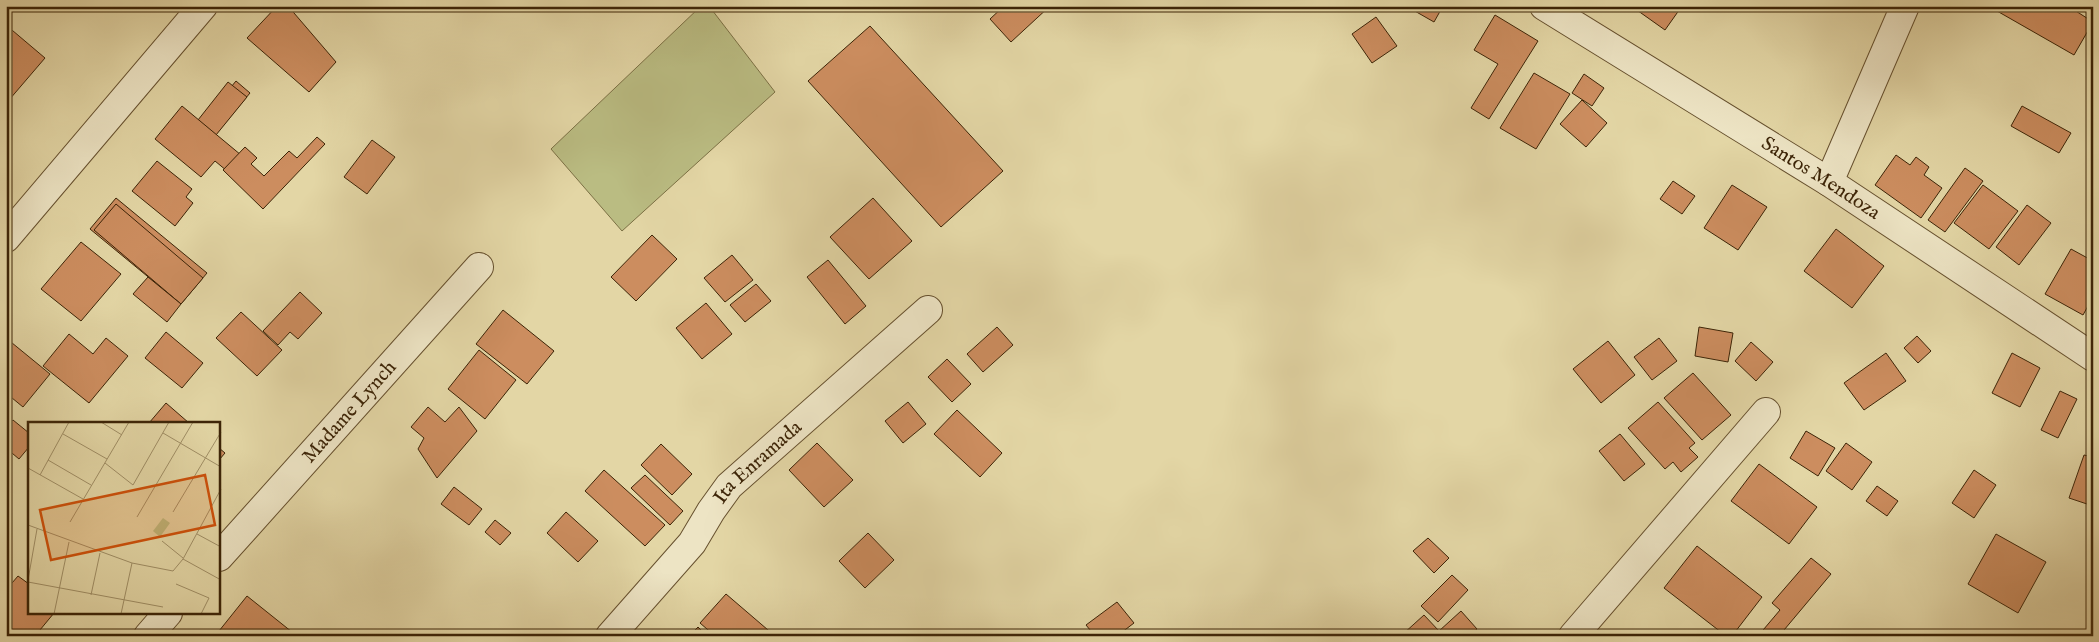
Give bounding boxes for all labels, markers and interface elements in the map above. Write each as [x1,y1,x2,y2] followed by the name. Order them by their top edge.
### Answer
[1757,131,1886,225] street label: Santos Mendoza
[297,355,402,468] street label: Madame Lynch
[708,415,807,509] street label: Ita Enramada
[28,422,220,614] inset map

